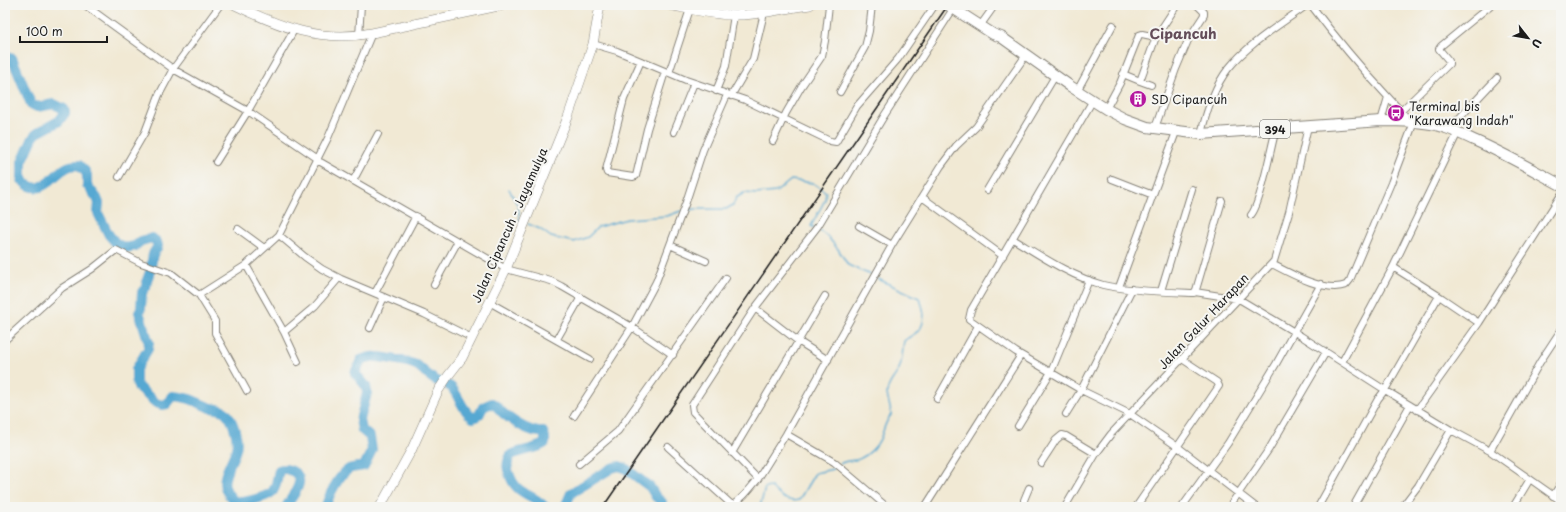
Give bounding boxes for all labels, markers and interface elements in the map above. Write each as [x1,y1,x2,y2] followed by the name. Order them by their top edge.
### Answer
[20,18,107,44] scale bar
[1508,18,1548,58] north arrow
[26,22,63,40] text: 100 m
[1149,23,1217,44] district label: Cipancuh
[1528,35,1546,51] text: U
[1128,89,1148,109] building icon: SD Cipancuh
[1151,90,1227,108] place label: SD Cipancuh
[1409,97,1514,129] place label: Terminal bis "Karawang Indah"
[1386,103,1406,123] bus stop icon: Terminal bis "Karawang Indah"
[1260,120,1290,138] road number: 394
[467,144,552,305] street label: Jalan Cipancuh - Jayamulya
[1154,269,1252,373] street label: Jalan Galur Harapan

